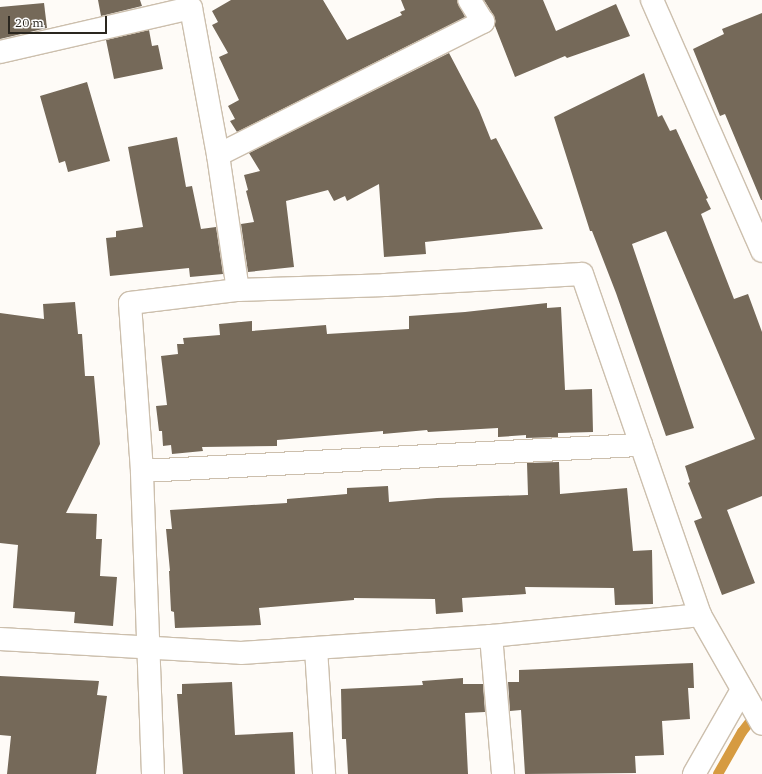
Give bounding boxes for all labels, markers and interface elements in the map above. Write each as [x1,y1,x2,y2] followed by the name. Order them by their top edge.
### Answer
[10,8,109,34] scale bar
[15,15,44,30] text: 20 m

